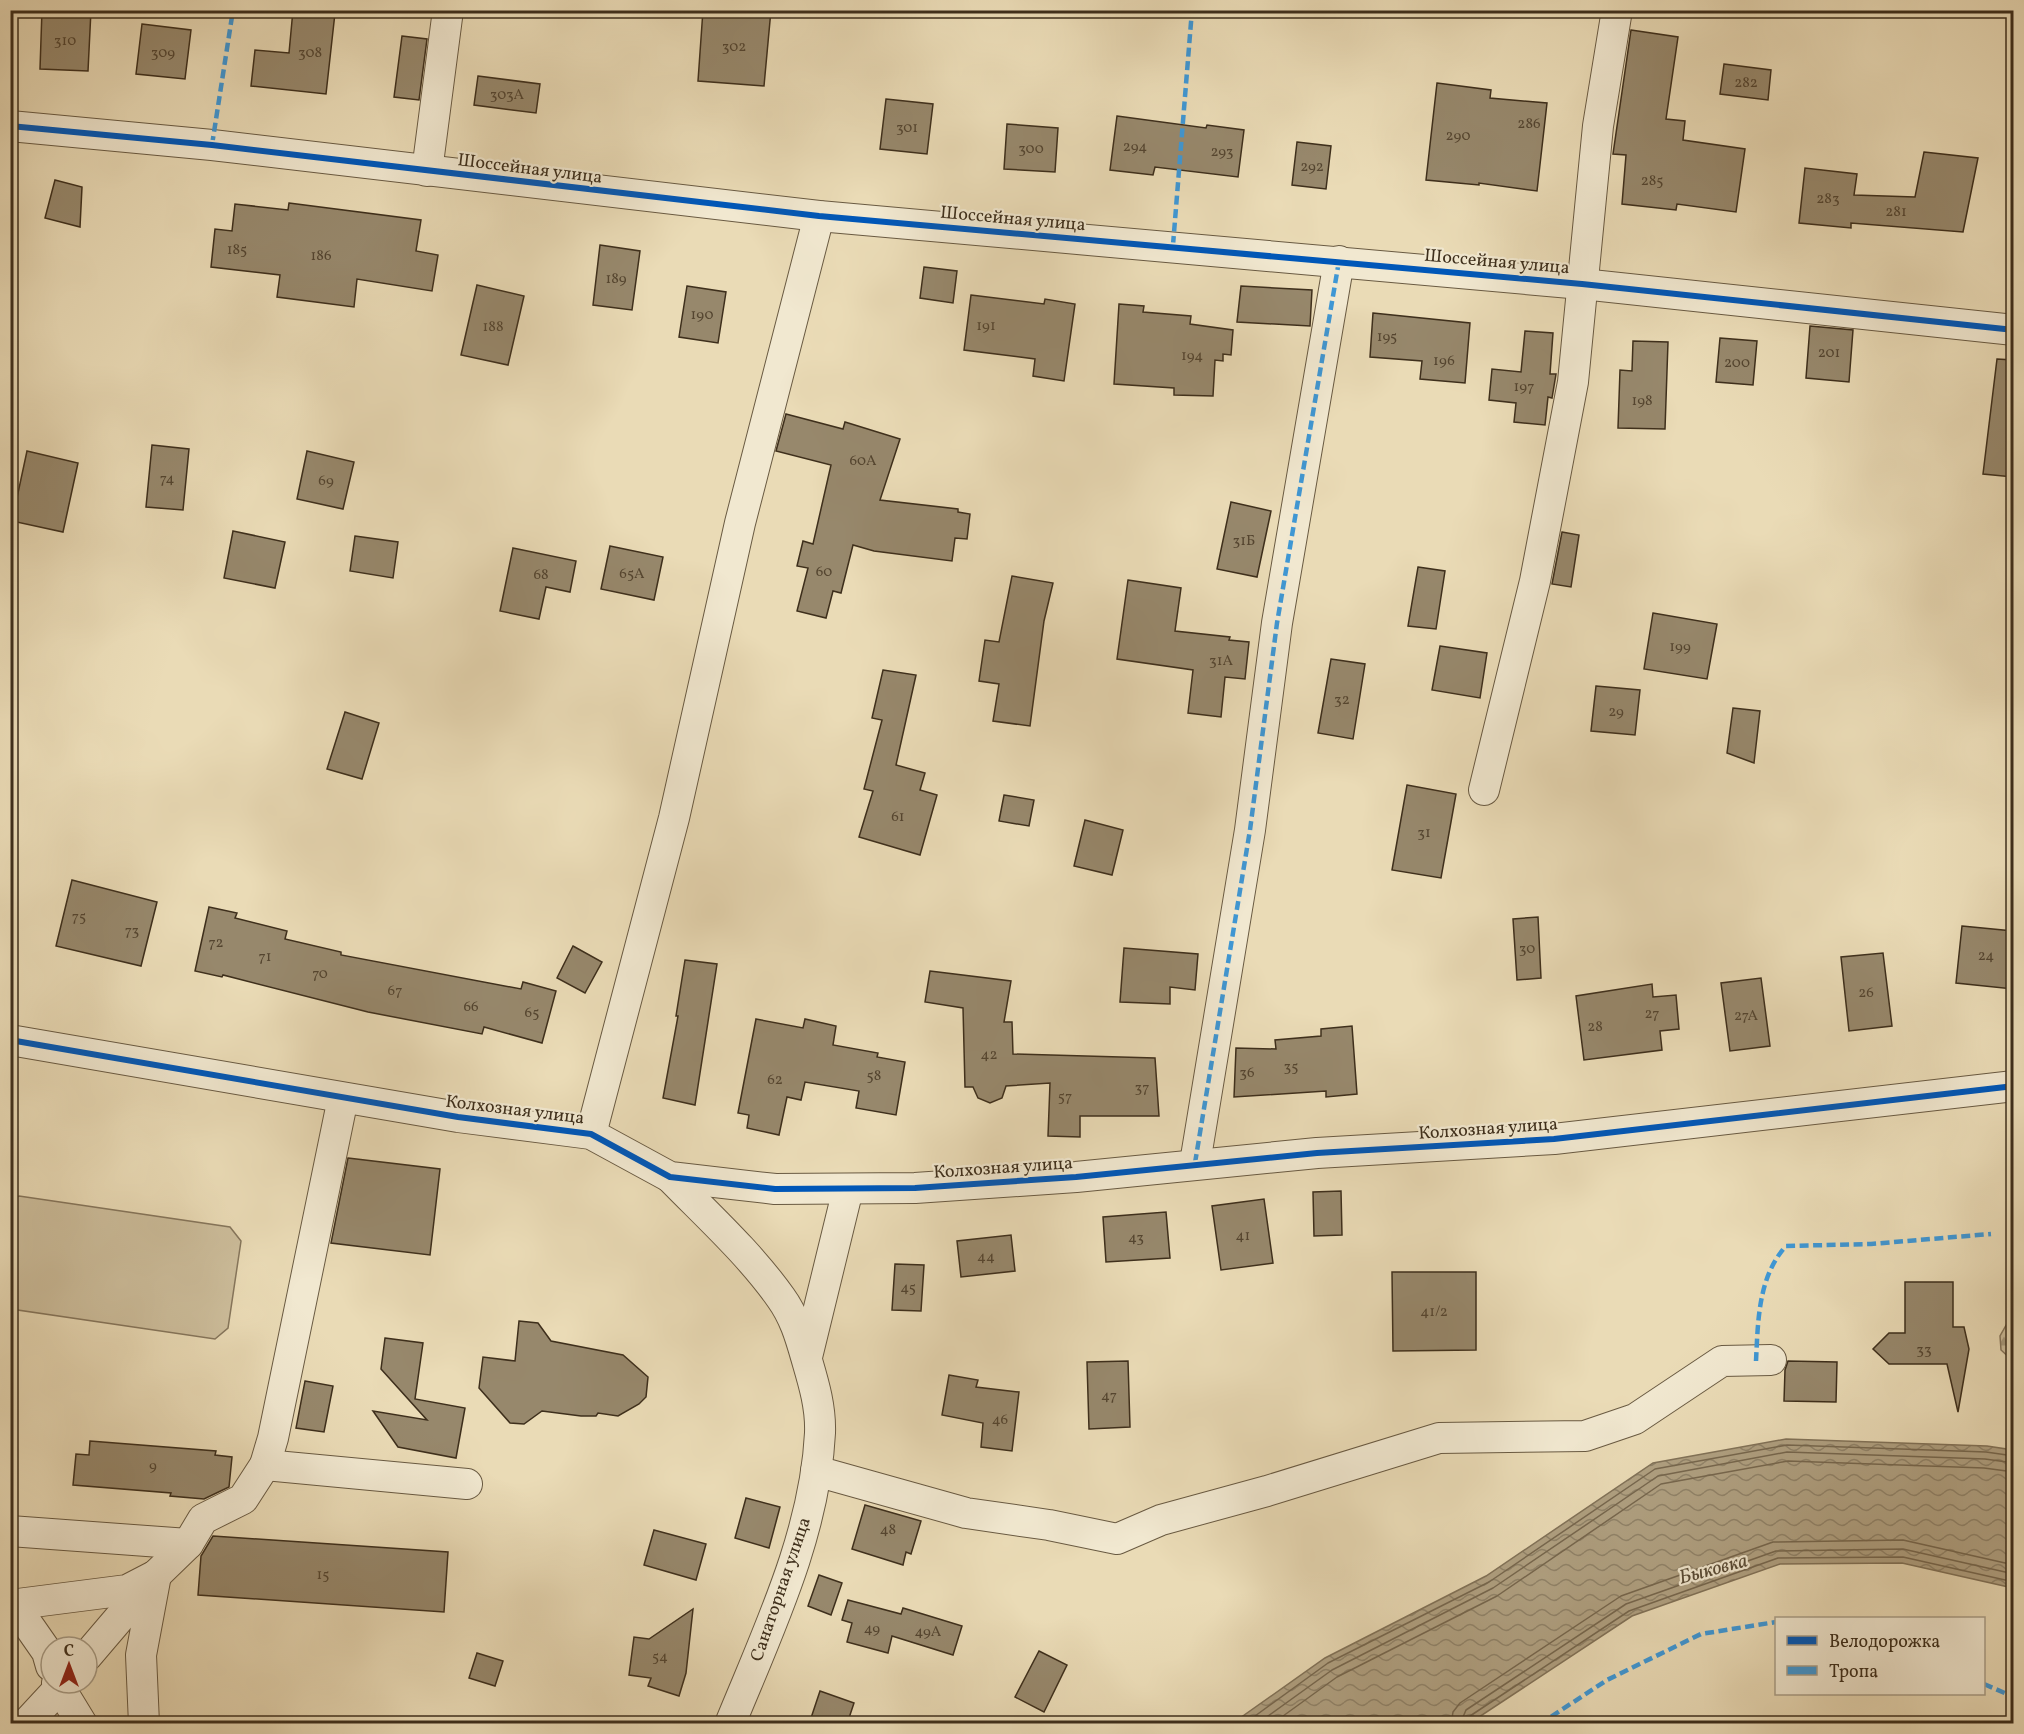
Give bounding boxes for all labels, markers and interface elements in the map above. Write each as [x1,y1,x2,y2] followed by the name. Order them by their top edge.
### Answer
[54,31,76,52] house number: 310
[722,37,746,58] house number: 302
[151,43,175,64] house number: 309
[298,43,322,64] house number: 308
[1734,73,1758,94] house number: 282
[490,85,525,106] house number: 303А
[1517,114,1541,135] house number: 286
[896,118,918,139] house number: 301
[1445,126,1471,147] house number: 290
[1123,137,1147,158] house number: 294
[1018,139,1044,160] house number: 300
[1210,142,1234,163] house number: 293
[456,148,604,191] street label: Шоссейная улица
[1300,157,1324,178] house number: 292
[1641,171,1663,192] house number: 285
[1816,189,1840,210] house number: 283
[939,201,1087,238] street label: Шоссейная улица
[1885,202,1907,223] house number: 281
[227,240,247,261] house number: 185
[1423,244,1571,281] street label: Шоссейная улица
[310,246,332,267] house number: 186
[605,269,627,290] house number: 189
[691,305,713,326] house number: 190
[976,316,996,337] house number: 191
[482,317,504,338] house number: 188
[1377,327,1397,348] house number: 195
[1818,343,1840,364] house number: 201
[1181,346,1203,367] house number: 194
[1433,351,1455,372] house number: 196
[1724,353,1750,374] house number: 200
[1514,377,1534,398] house number: 197
[1631,391,1653,412] house number: 198
[849,451,877,472] house number: 60А
[160,469,174,490] house number: 74
[318,471,334,492] house number: 69
[1233,531,1255,552] house number: 31Б
[816,562,832,583] house number: 60
[619,564,645,585] house number: 65А
[533,565,549,586] house number: 68
[1669,637,1691,658] house number: 199
[1209,651,1233,672] house number: 31А
[1334,690,1350,711] house number: 32
[1608,702,1624,723] house number: 29
[891,807,905,828] house number: 61
[1417,823,1431,844] house number: 31
[72,907,86,928] house number: 75
[125,921,139,942] house number: 73
[208,933,224,954] house number: 72
[1519,939,1535,960] house number: 30
[1978,946,1994,967] house number: 24
[258,947,272,968] house number: 71
[312,964,328,985] house number: 70
[388,981,402,1002] house number: 67
[1858,983,1874,1004] house number: 26
[463,997,479,1018] house number: 66
[525,1003,539,1024] house number: 65
[1645,1004,1659,1025] house number: 27
[1734,1006,1758,1027] house number: 27А
[1587,1017,1603,1038] house number: 28
[980,1045,998,1066] house number: 42
[1284,1057,1298,1078] house number: 35
[1239,1063,1255,1084] house number: 36
[867,1066,881,1087] house number: 58
[767,1070,783,1091] house number: 62
[1135,1078,1149,1099] house number: 37
[1058,1087,1072,1108] house number: 57
[444,1090,586,1131] street label: Колхозная улица
[1418,1112,1559,1147] street label: Колхозная улица
[933,1151,1074,1186] street label: Колхозная улица
[1236,1226,1250,1247] house number: 41
[1128,1228,1144,1249] house number: 43
[977,1247,995,1268] house number: 44
[900,1278,916,1299] house number: 45
[1420,1302,1448,1323] house number: 41/2
[1916,1340,1932,1361] house number: 33
[1101,1386,1117,1407] house number: 47
[992,1410,1008,1431] house number: 46
[149,1456,157,1477] house number: 9
[745,1514,818,1665] street label: Санаторная улица
[880,1520,896,1541] house number: 48
[1676,1547,1751,1592] water label: Быковка
[316,1565,330,1586] house number: 15
[1775,1617,1985,1695] legend
[864,1619,880,1640] house number: 49
[915,1622,942,1643] house number: 49А
[1829,1630,1940,1655] text: Велодорожка
[39,1635,99,1695] north arrow
[64,1641,74,1663] text: С
[652,1647,668,1668] house number: 54
[1829,1660,1878,1685] text: Тропа

